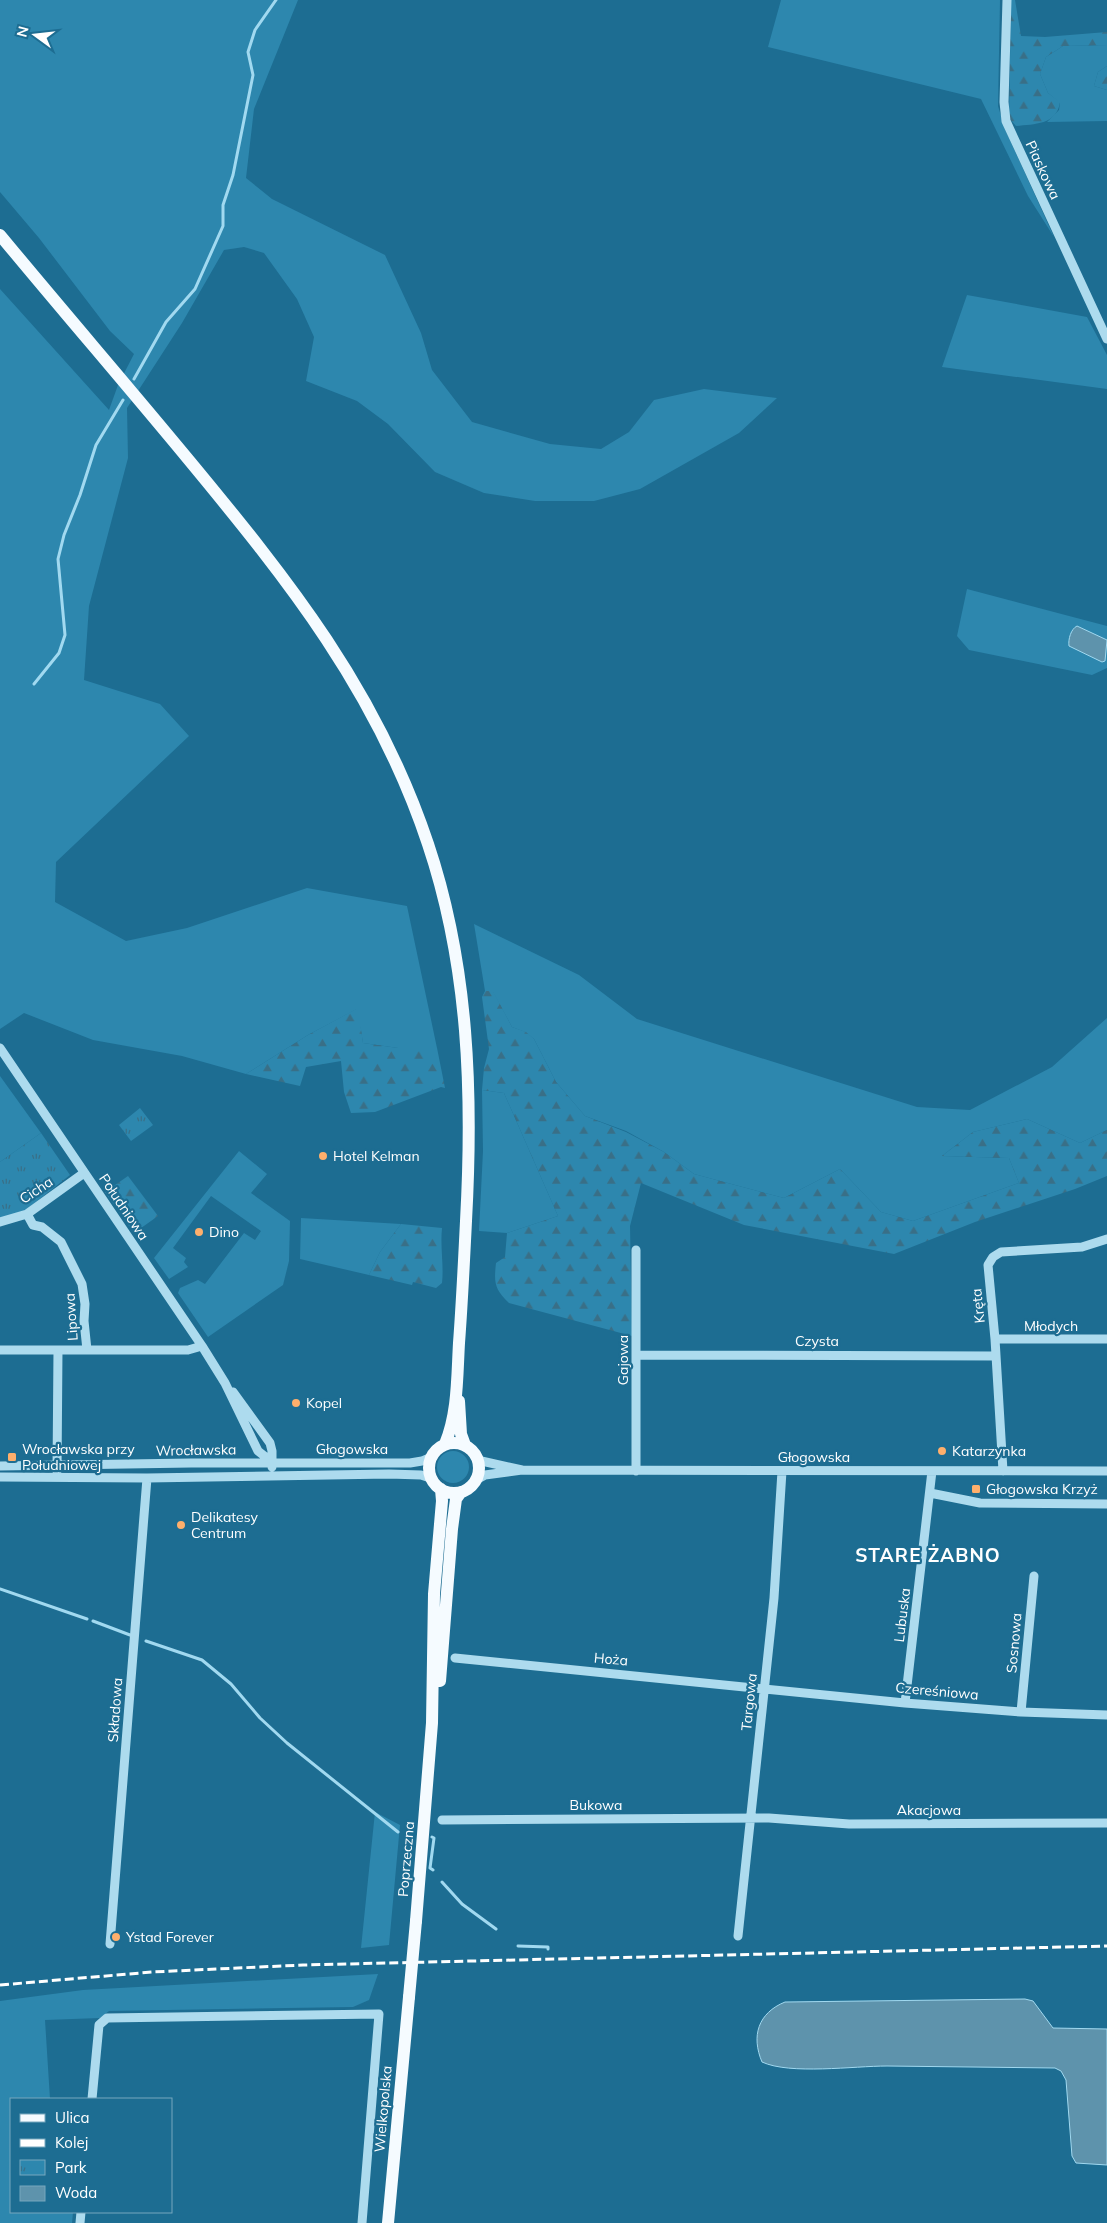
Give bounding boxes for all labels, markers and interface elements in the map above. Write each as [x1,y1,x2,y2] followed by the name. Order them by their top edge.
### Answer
[10,10,60,60] north arrow
[12,24,33,39] text: N
[1022,138,1064,202] street label: Piaskowa
[333,1147,420,1165] place label: Hotel Kelman
[317,1150,329,1162] marker: Hotel Kelman
[95,1170,153,1244] street label: Południowa
[16,1172,56,1208] street label: Cicha
[209,1223,239,1241] place label: Dino
[193,1226,205,1238] marker: Dino
[967,1288,989,1324] street label: Kręta
[60,1293,82,1341] street label: Lipowa
[1024,1317,1078,1335] street label: Młodych
[795,1332,839,1350] street label: Czysta
[614,1335,632,1385] street label: Gajowa
[306,1394,342,1412] place label: Kopel
[290,1397,302,1409] marker: Kopel
[22,1440,135,1474] place label: Wrocławska przy Południowej
[155,1440,237,1460] street label: Wrocławska
[316,1440,388,1458] street label: Głogowska
[952,1442,1026,1460] place label: Katarzynka
[936,1445,948,1457] marker: Katarzynka
[778,1448,850,1466] street label: Głogowska
[6,1451,18,1463] marker: Wrocławska przy Południowej
[986,1480,1098,1498] place label: Głogowska Krzyż
[970,1483,982,1495] marker: Głogowska Krzyż
[191,1508,259,1542] place label: Delikatesy Centrum
[175,1519,187,1531] marker: Delikatesy Centrum
[855,1543,1001,1567] district label: STARE ŻABNO
[890,1587,914,1643] street label: Lubuska
[1002,1612,1026,1674] street label: Sosnowa
[593,1649,629,1669] street label: Hoża
[737,1672,761,1732] street label: Targowa
[104,1677,126,1743] street label: Składowa
[895,1678,979,1704] street label: Czereśniowa
[570,1796,622,1814] street label: Bukowa
[897,1801,961,1819] street label: Akacjowa
[394,1820,418,1898] street label: Poprzeczna
[125,1928,215,1946] place label: Ystad Forever
[110,1931,122,1943] marker: Ystad Forever
[370,2065,396,2153] street label: Wielkopolska
[10,2098,172,2213] legend
[55,2108,89,2127] text: Ulica
[55,2133,88,2152] text: Kolej
[55,2158,87,2177] text: Park
[55,2183,97,2202] text: Woda

